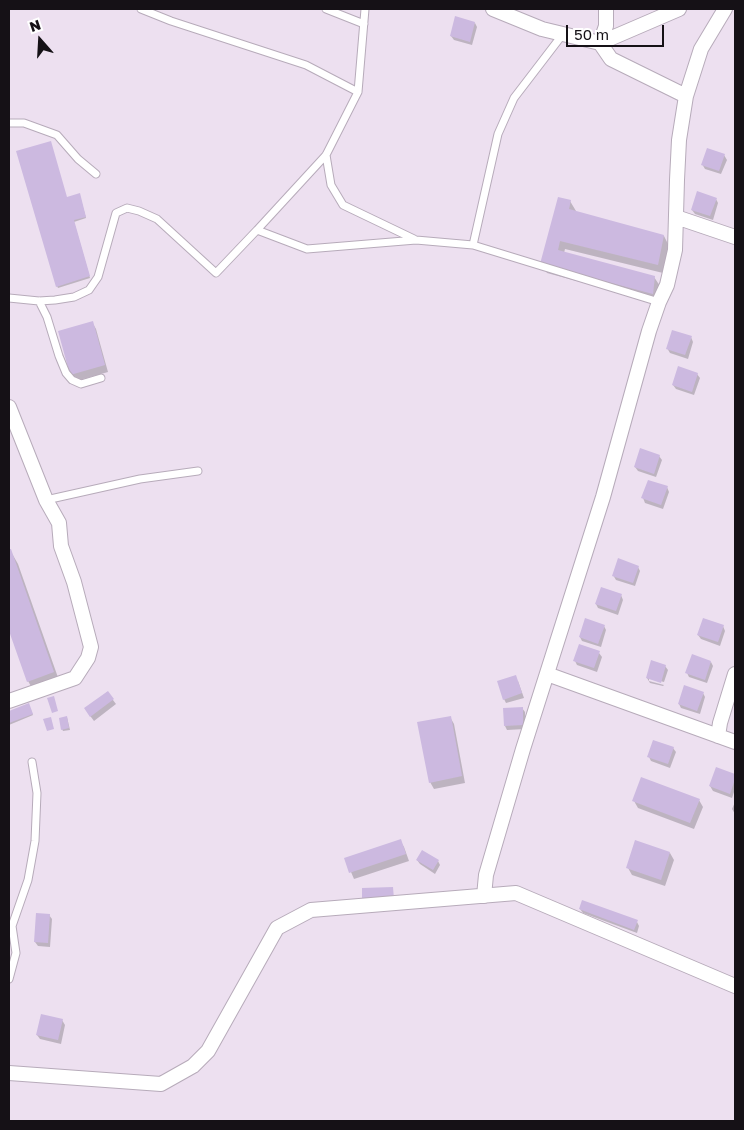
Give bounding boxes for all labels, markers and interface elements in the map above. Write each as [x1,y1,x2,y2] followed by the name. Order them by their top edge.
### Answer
[15,15,65,65] north arrow
[569,15,666,47] scale bar
[27,16,43,35] text: N
[574,25,609,43] text: 50 m

